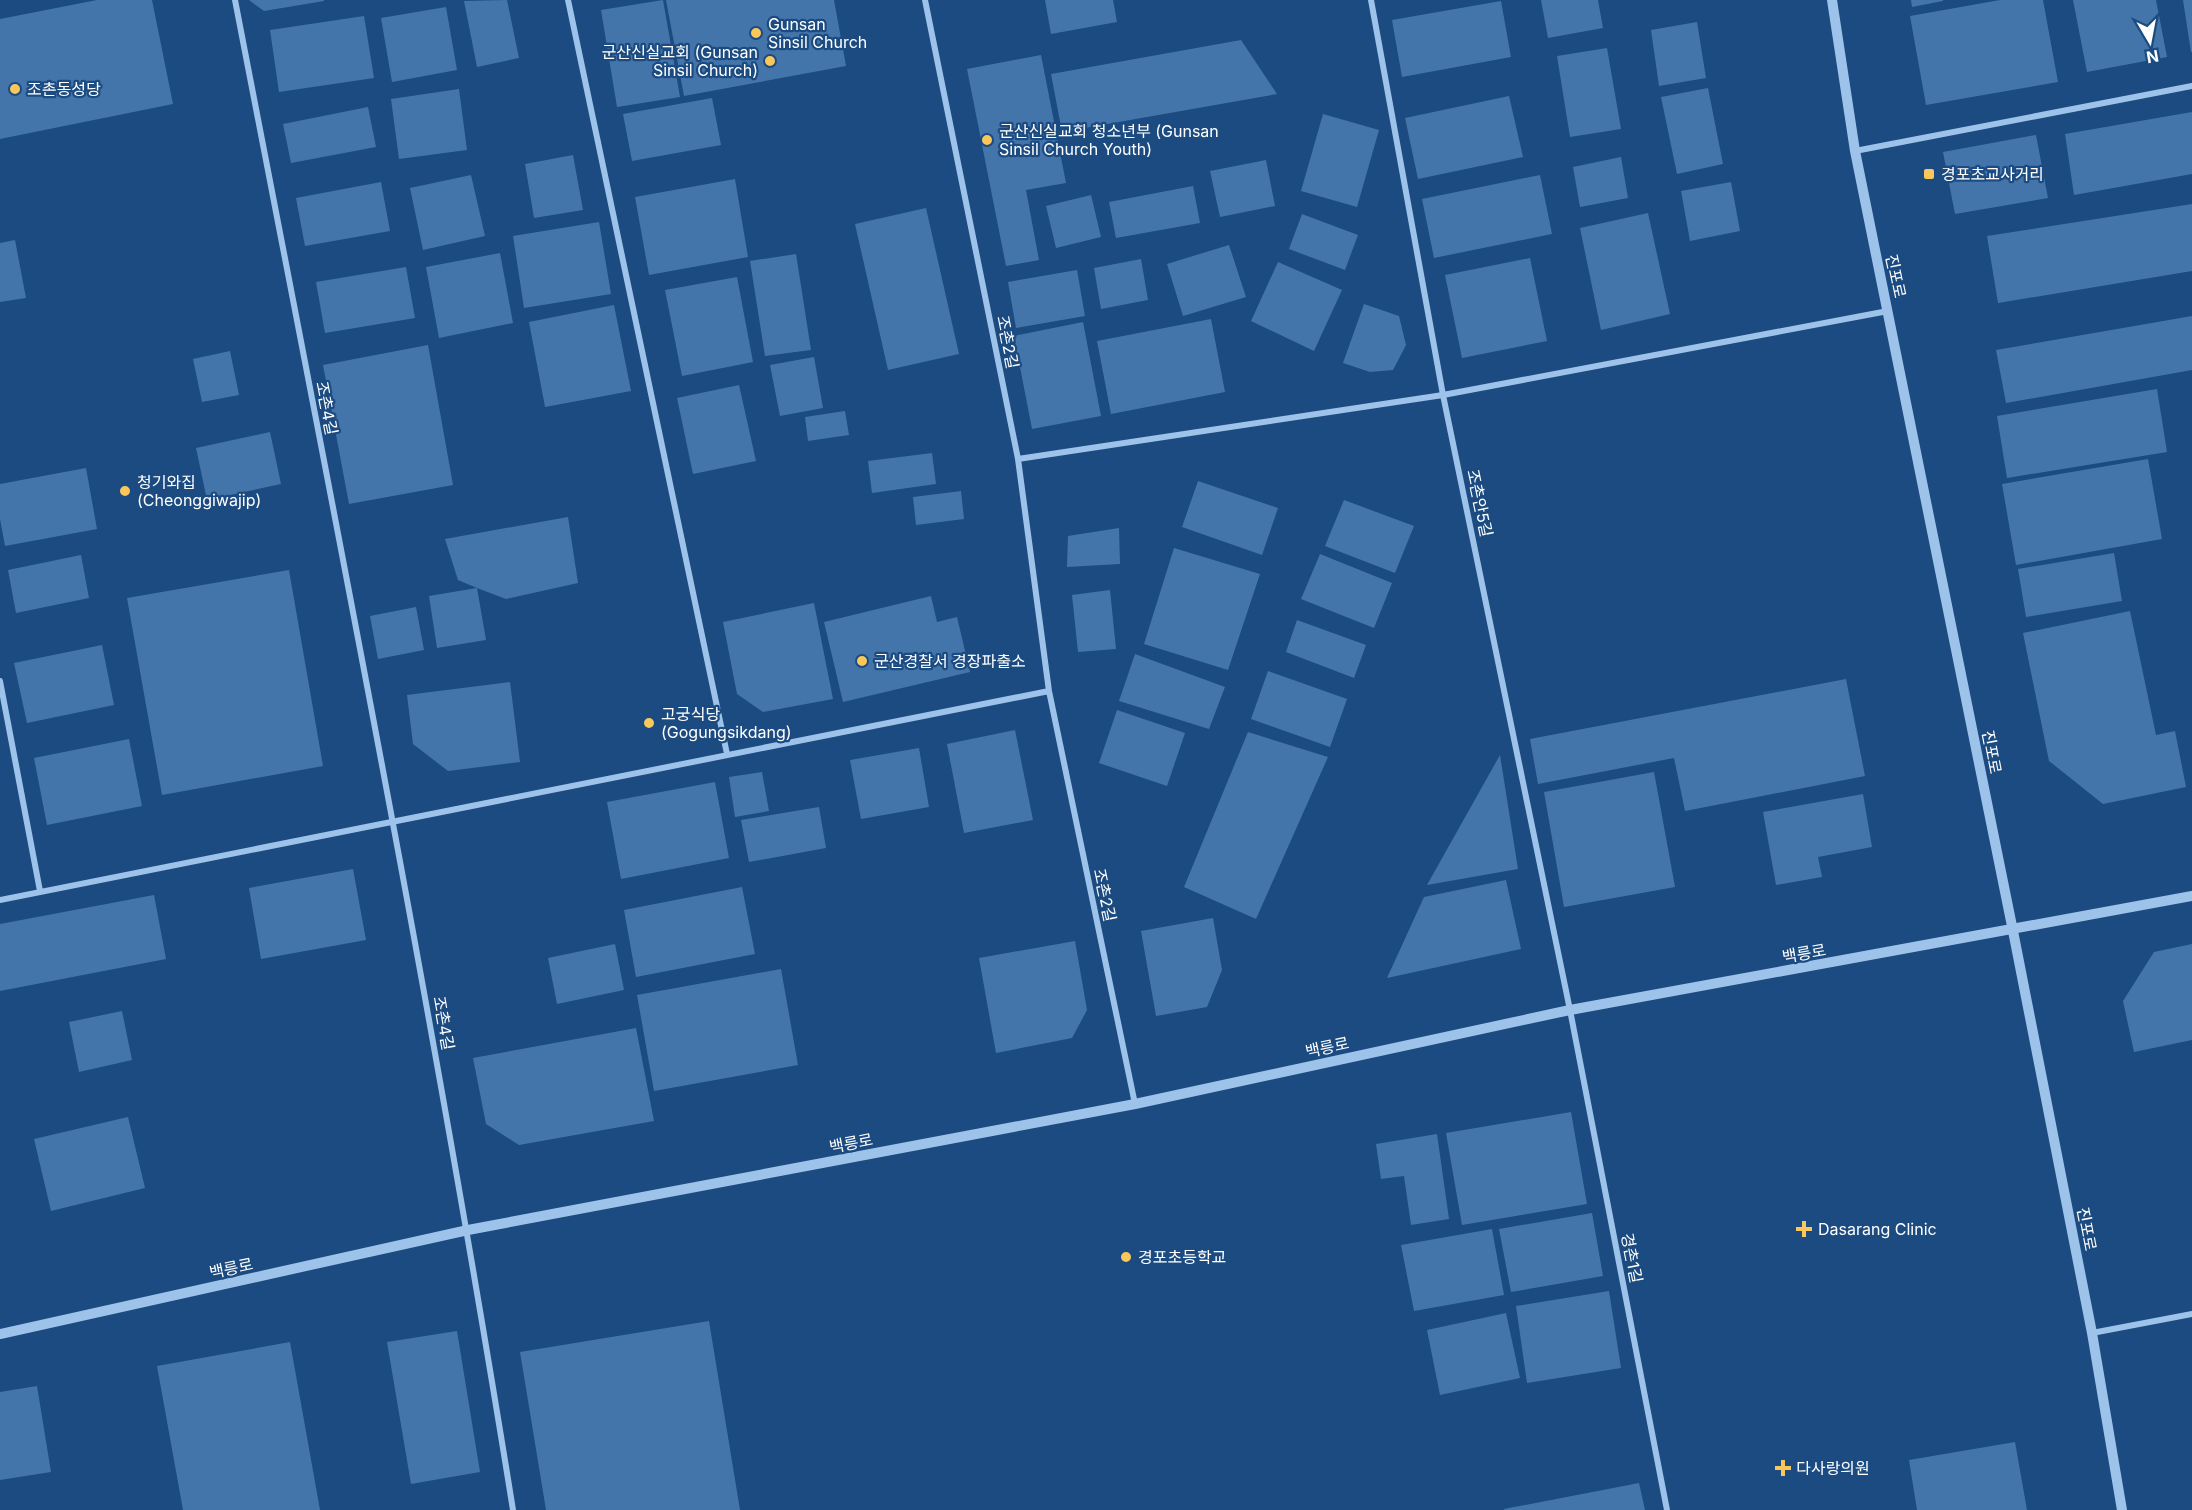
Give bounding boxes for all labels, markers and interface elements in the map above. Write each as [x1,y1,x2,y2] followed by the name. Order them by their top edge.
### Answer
[2120,12,2180,72] north arrow
[768,14,867,52] place label: Gunsan Sinsil Church
[749,26,763,40] marker: Gunsan Sinsil Church
[602,42,758,80] place label: 군산신실교회 (Gunsan Sinsil Church)
[2145,46,2160,68] text: N
[763,54,777,68] marker: 군산신실교회 (Gunsan Sinsil Church)
[27,79,101,99] place label: 조촌동성당
[8,82,22,96] marker: 조촌동성당
[999,121,1219,159] place label: 군산신실교회 청소년부 (Gunsan Sinsil Church Youth)
[980,133,994,147] marker: 군산신실교회 청소년부 (Gunsan Sinsil Church Youth)
[1941,164,2044,184] place label: 경포초교사거리
[1922,167,1936,181] marker: 경포초교사거리
[1882,252,1910,300] street label: 진포로
[993,314,1023,370] street label: 조촌2길
[312,379,342,437] street label: 조촌4길
[1463,467,1497,539] street label: 조촌안5길
[137,472,261,510] place label: 청기와집 (Cheonggiwajip)
[118,484,132,498] marker: 청기와집 (Cheonggiwajip)
[874,651,1026,671] place label: 군산경찰서 경장파출소
[855,654,869,668] marker: 군산경찰서 경장파출소
[661,704,792,742] place label: 고궁식당 (Gogungsikdang)
[642,716,656,730] marker: 고궁식당 (Gogungsikdang)
[1978,728,2006,776] street label: 진포로
[1090,867,1120,923] street label: 조촌2길
[1781,939,1828,967] street label: 백릉로
[429,994,459,1052] street label: 조촌4길
[1303,1033,1351,1061] street label: 백릉로
[827,1129,875,1157] street label: 백릉로
[2073,1205,2101,1253] street label: 진포로
[1818,1219,1937,1239] place label: Dasarang Clinic
[1795,1220,1813,1238] marker: Dasarang Clinic
[1617,1231,1647,1285] street label: 경촌1길
[1138,1247,1226,1267] place label: 경포초등학교
[1119,1250,1133,1264] marker: 경포초등학교
[207,1254,255,1282] street label: 백릉로
[1796,1458,1870,1478] place label: 다사랑의원
[1774,1459,1792,1477] marker: 다사랑의원

